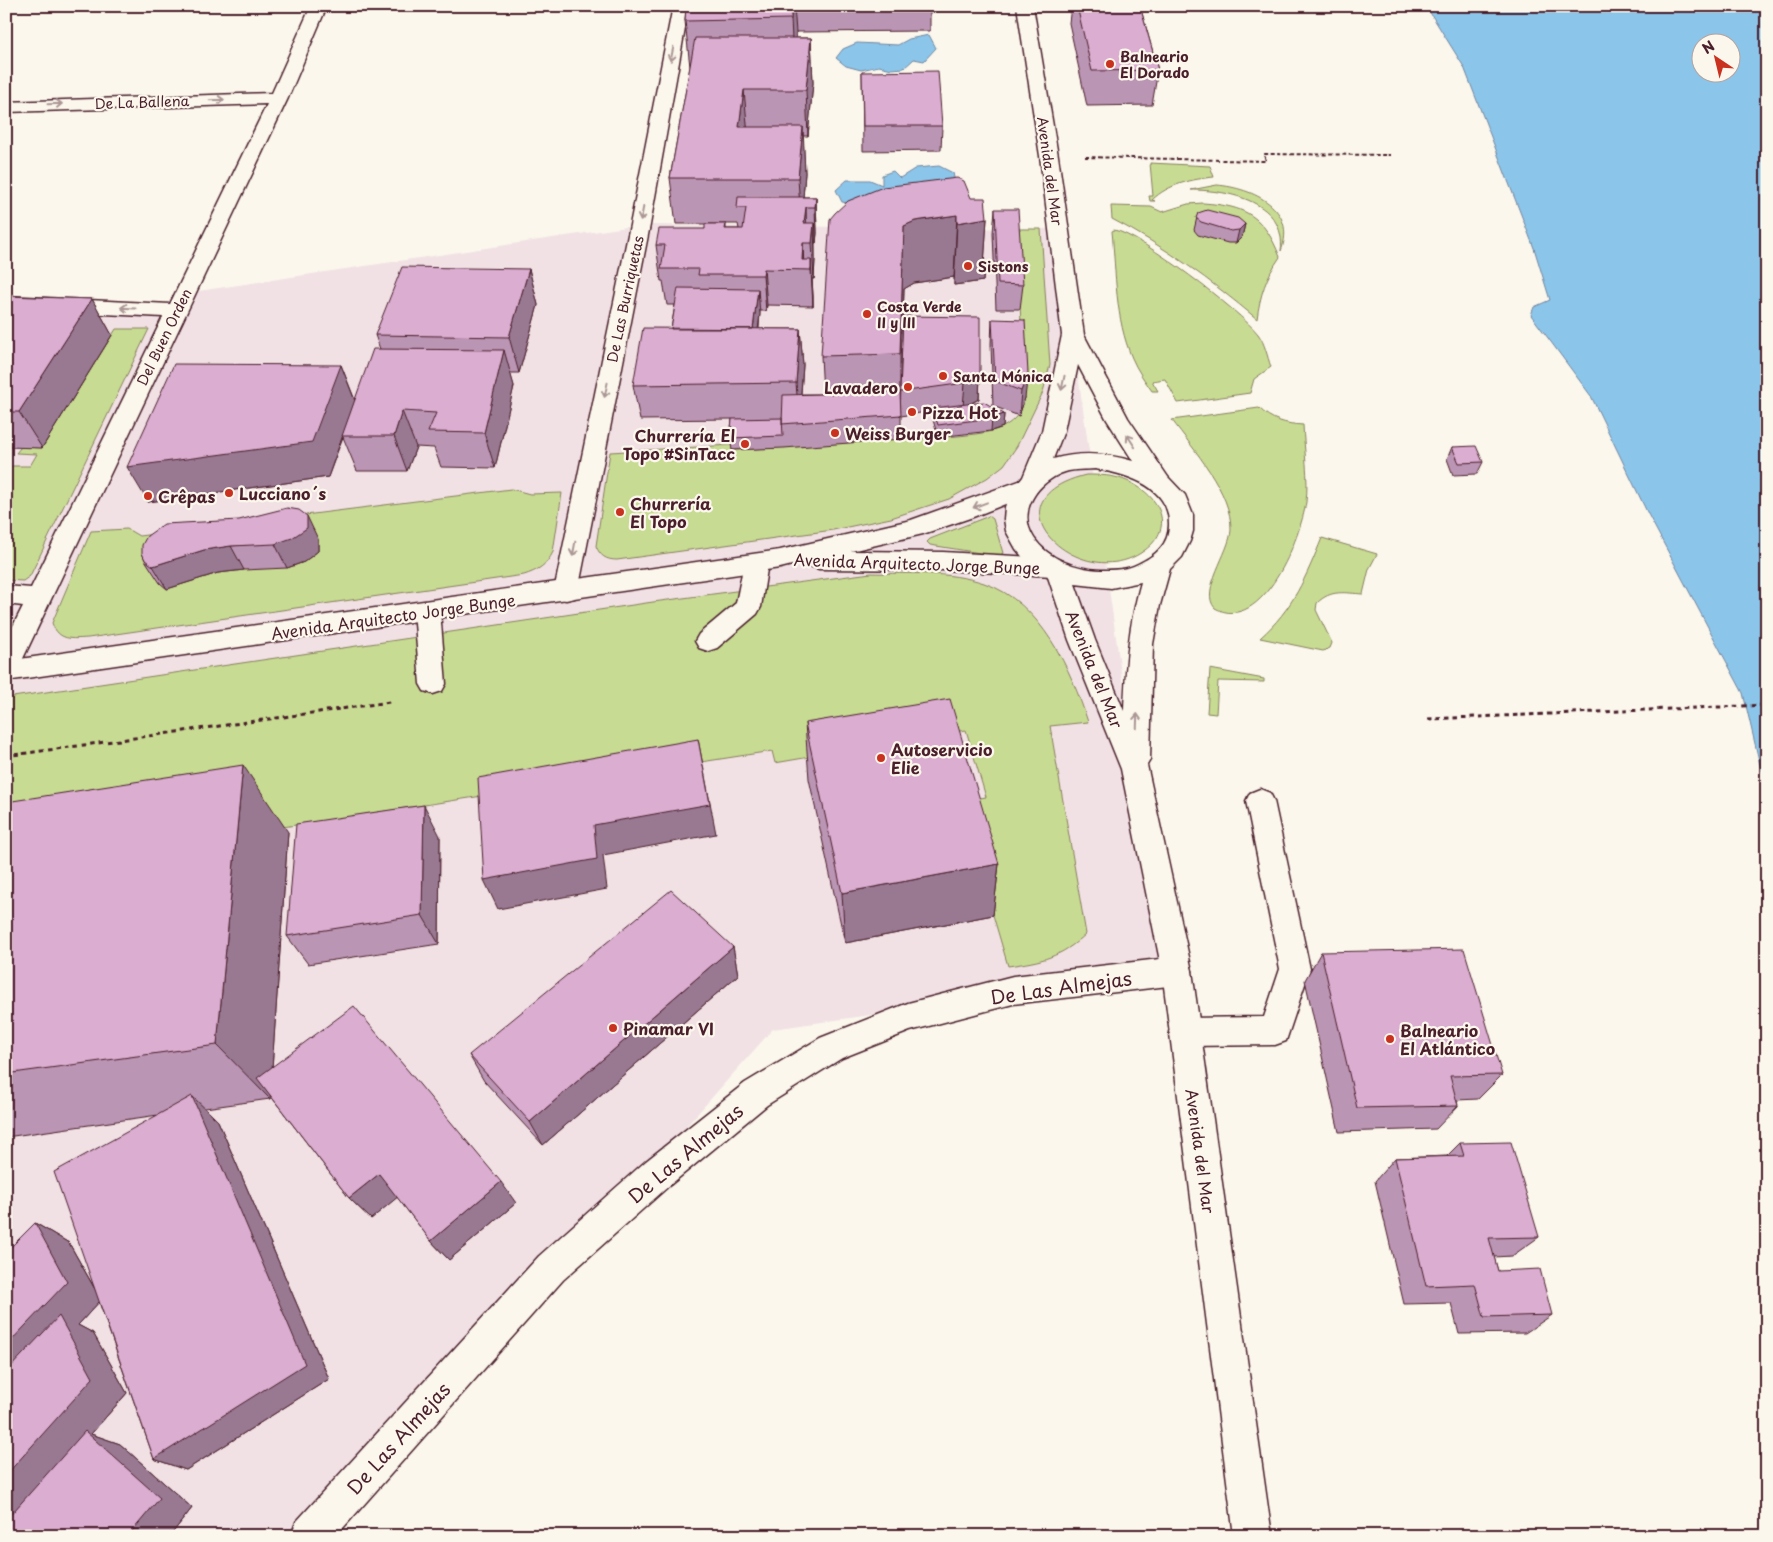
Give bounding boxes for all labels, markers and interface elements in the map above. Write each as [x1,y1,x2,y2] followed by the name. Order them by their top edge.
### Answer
[1690,32,1740,82] north arrow
[1698,35,1719,59] text: N
[667,46,676,62] one-way arrow
[1120,46,1189,83] place label: Balneario El Dorado
[1104,58,1116,70] marker: Balneario El Dorado
[94,90,190,114] street label: De La Ballena
[209,95,225,104] one-way arrow
[47,100,63,109] one-way arrow
[1032,115,1068,227] street label: Avenida del Mar
[637,205,646,221] one-way arrow
[601,234,649,364] street label: De Las Burriquetas
[978,256,1029,277] place label: Sistons
[962,260,974,272] marker: Sistons
[131,285,197,389] street label: Del Buen Orden
[877,296,962,333] place label: Costa Verde II y III
[120,304,136,313] one-way arrow
[861,308,873,320] marker: Costa Verde II y III
[953,366,1053,387] place label: Santa Mónica
[937,370,949,382] marker: Santa Mónica
[824,375,898,399] place label: Lavadero
[1058,375,1067,391] one-way arrow
[902,381,914,393] marker: Lavadero
[601,382,610,398] one-way arrow
[922,400,999,424] place label: Pizza Hot
[906,406,918,418] marker: Pizza Hot
[845,421,951,445] place label: Weiss Burger
[623,423,735,465] place label: Churrería El Topo #SinTacc
[829,427,841,439] marker: Weiss Burger
[1126,434,1137,448] one-way arrow
[739,438,751,450] marker: Churrería El Topo #SinTacc
[239,481,326,505] place label: Lucciano´s
[158,484,216,508] place label: Crêpas
[223,487,235,499] marker: Lucciano´s
[142,490,154,502] marker: Crêpas
[630,491,711,533] place label: Churrería El Topo
[973,501,988,510] one-way arrow
[614,506,626,518] marker: Churrería El Topo
[568,541,578,557] one-way arrow
[793,547,1041,579] street label: Avenida Arquitecto Jorge Bunge
[269,587,517,645] street label: Avenida Arquitecto Jorge Bunge
[1060,606,1130,732] street label: Avenida del Mar
[1132,713,1142,729] one-way arrow
[891,737,992,779] place label: Autoservicio Elie
[875,752,887,764] marker: Autoservicio Elie
[989,963,1134,1011] street label: De Las Almejas
[623,1016,714,1040] place label: Pinamar VI
[1400,1018,1495,1060] place label: Balneario El Atlántico
[607,1022,619,1034] marker: Pinamar VI
[1384,1033,1396,1045] marker: Balneario El Atlántico
[1180,1087,1222,1215] street label: Avenida del Mar
[622,1096,749,1209] street label: De Las Almejas
[340,1376,456,1500] street label: De Las Almejas

